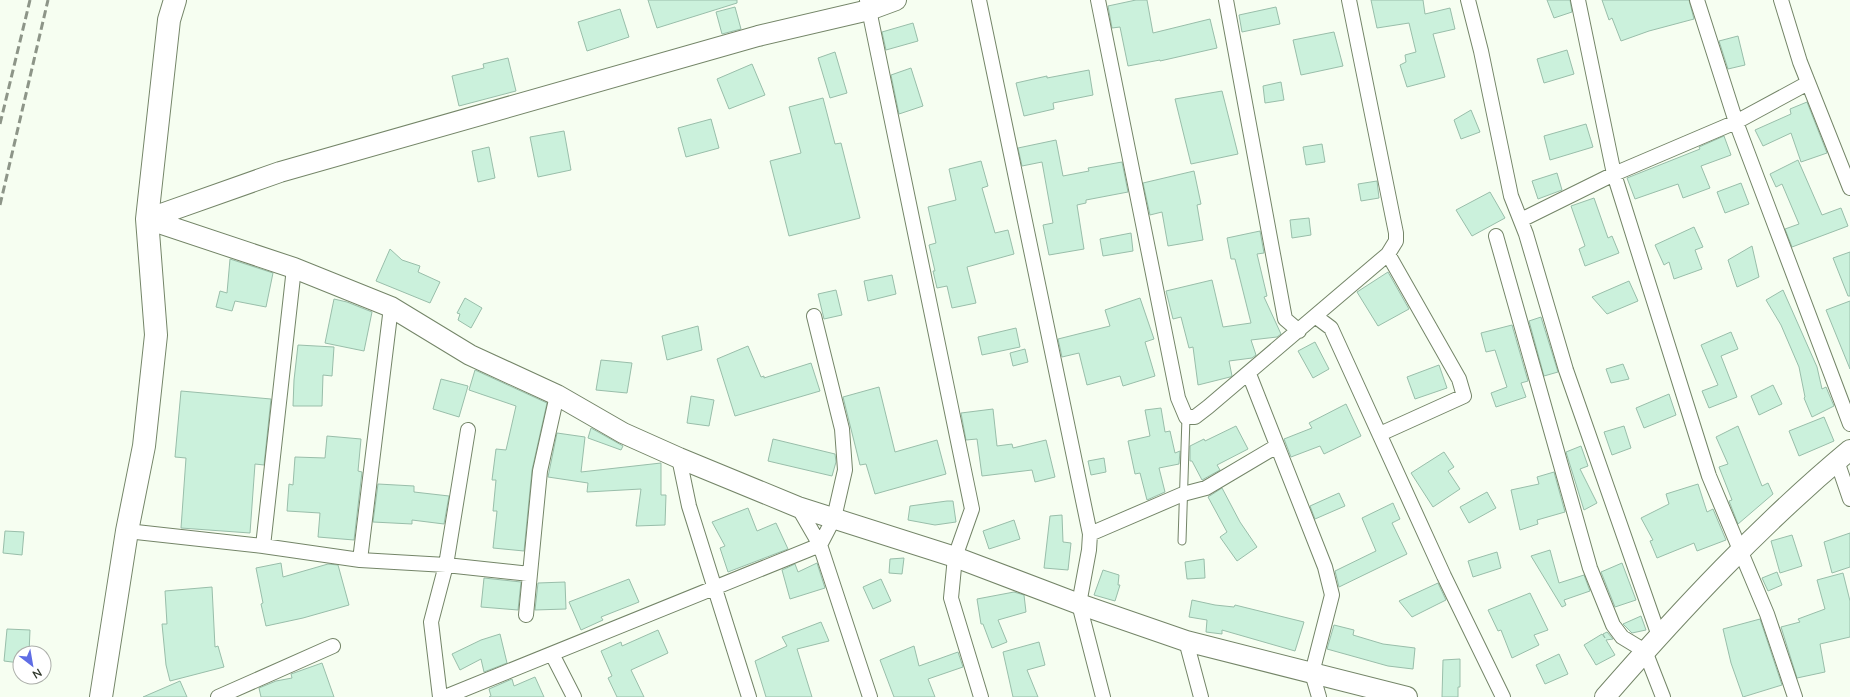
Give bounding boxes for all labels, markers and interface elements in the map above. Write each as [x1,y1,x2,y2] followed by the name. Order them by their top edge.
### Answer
[12,645,52,685] north arrow
[30,666,44,682] text: N

